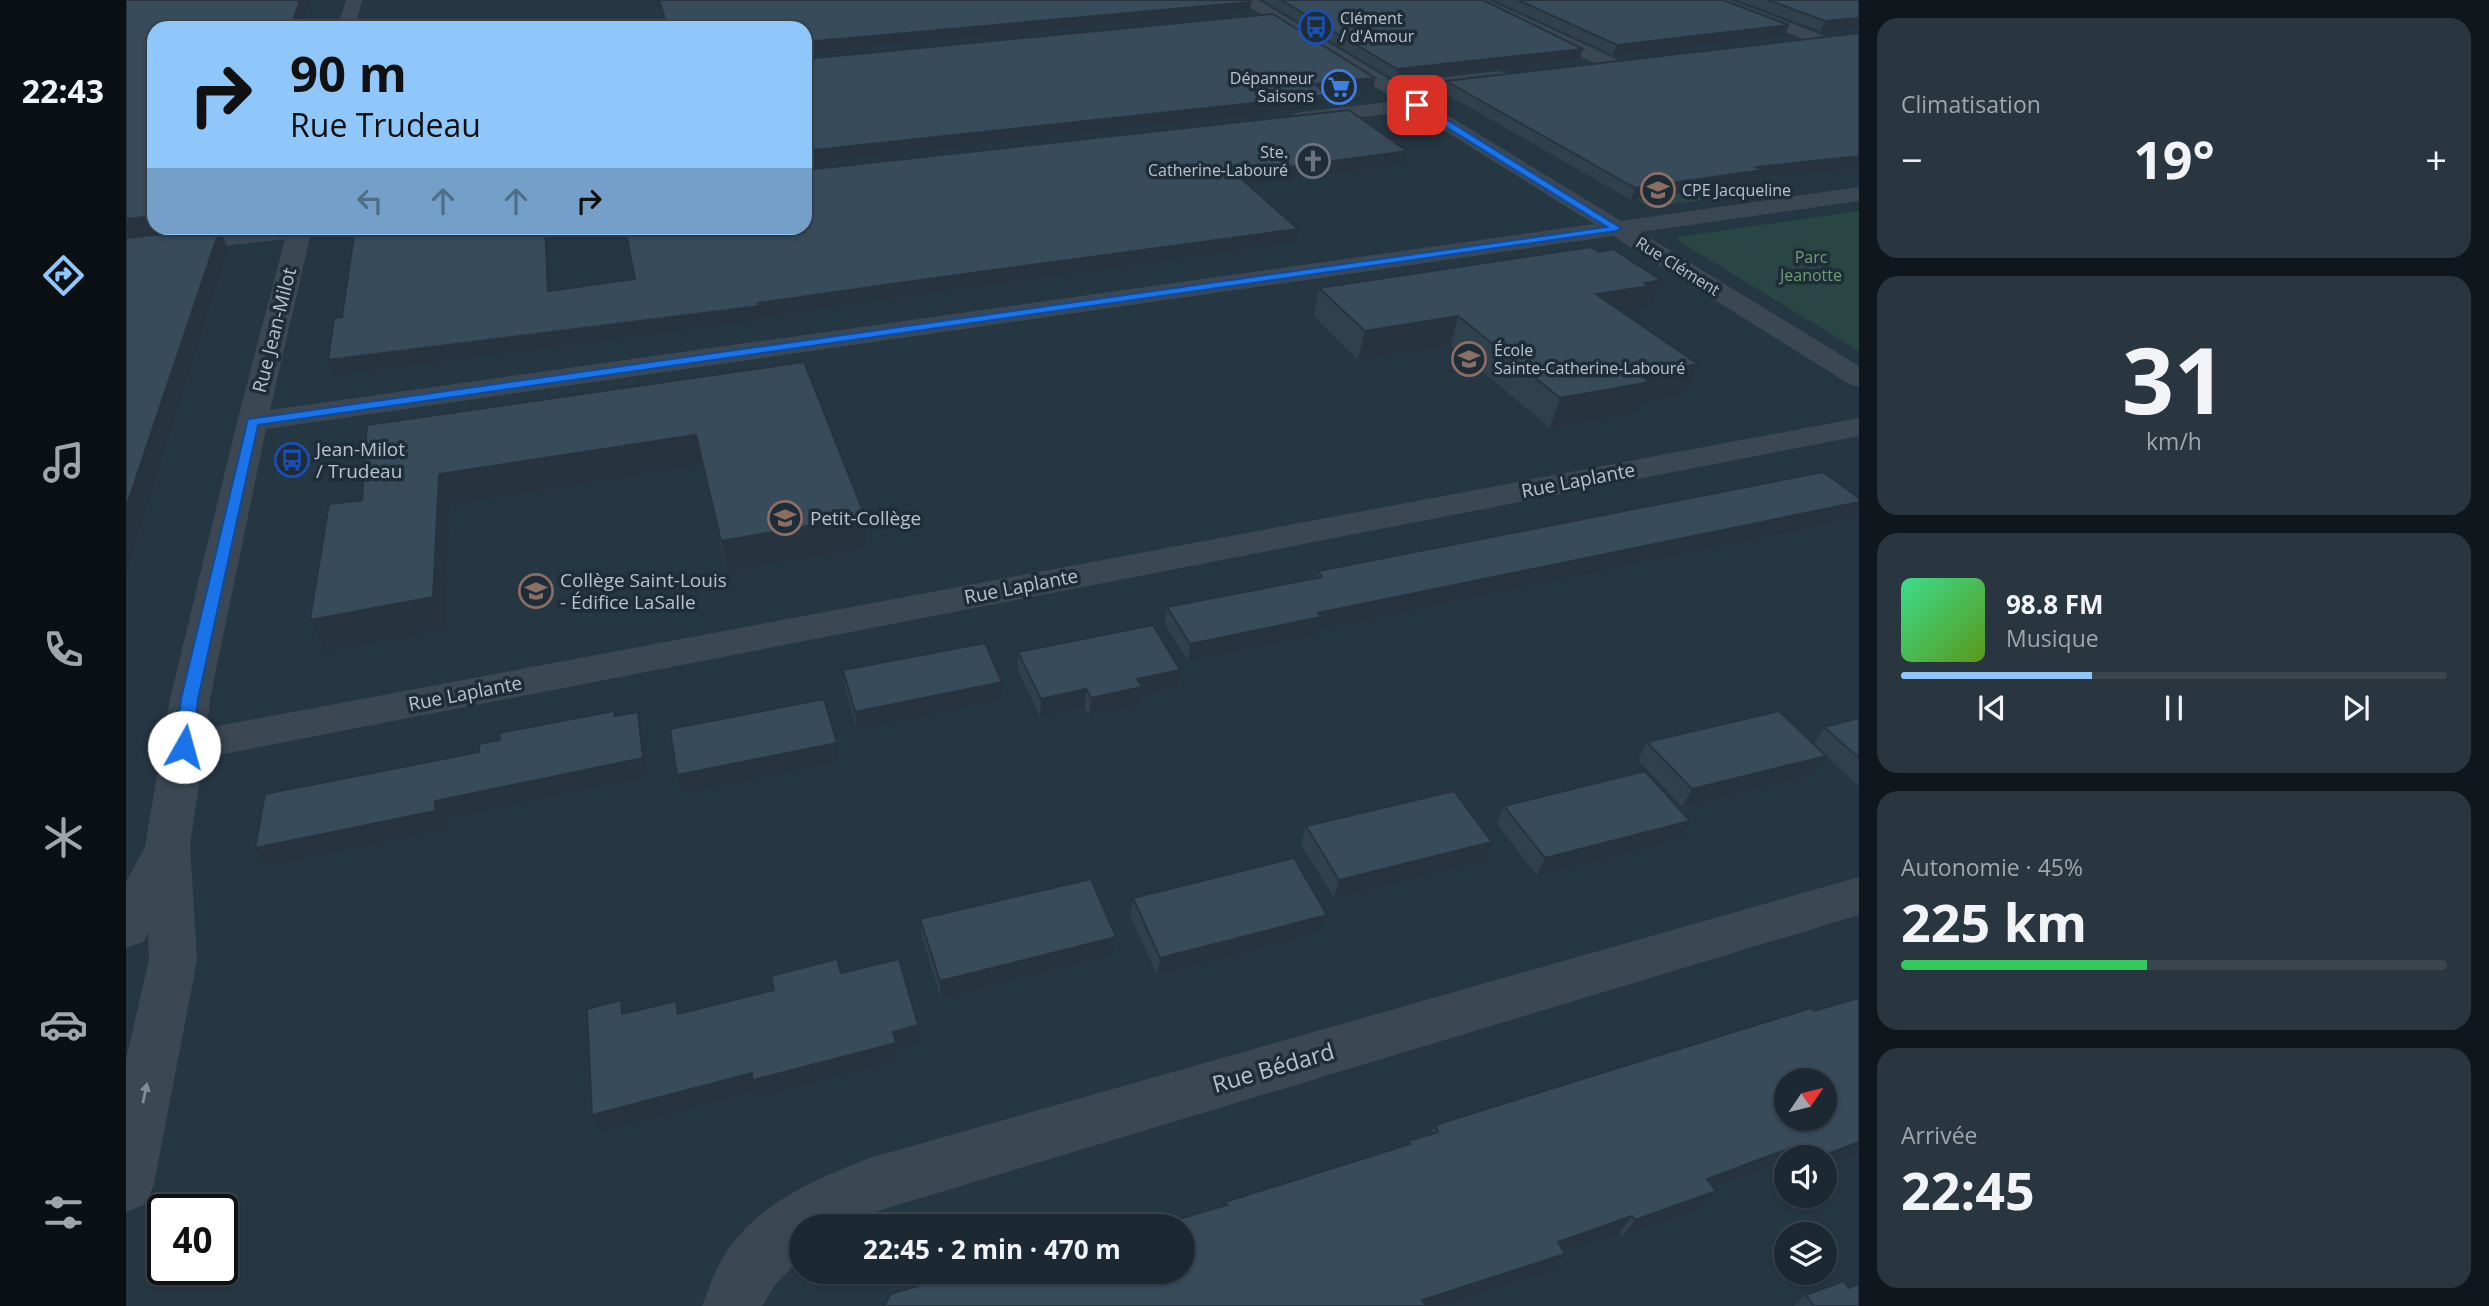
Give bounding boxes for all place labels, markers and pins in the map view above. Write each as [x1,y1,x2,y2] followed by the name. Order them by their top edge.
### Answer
[1340,7,1415,47] place label: Clément / d'Amour
[1297,8,1335,46] bus stop icon: Clément / d'Amour
[1230,67,1314,107] place label: Dépanneur Saisons
[1320,68,1358,106] supermarket icon: Dépanneur Saisons
[1387,75,1447,135] pin
[1148,141,1288,181] place label: Ste. Catherine-Labouré
[1294,142,1332,180] church icon: Ste. Catherine-Labouré
[1639,171,1677,209] school or university icon: CPE Jacqueline
[1682,179,1791,201] place label: CPE Jacqueline
[1494,339,1685,379] place label: École Sainte-Catherine-Labouré
[1450,340,1488,378] school or university icon: École Sainte-Catherine-Labouré
[314,436,405,484] place label: Jean-Milot / Trudeau
[273,441,311,479] bus stop icon: Jean-Milot / Trudeau
[766,499,804,537] school or university icon: Petit-Collège
[810,505,921,531] place label: Petit-Collège
[560,567,727,615] place label: Collège Saint-Louis - Édifice LaSalle
[517,572,555,610] school or university icon: Collège Saint-Louis - Édifice LaSalle

